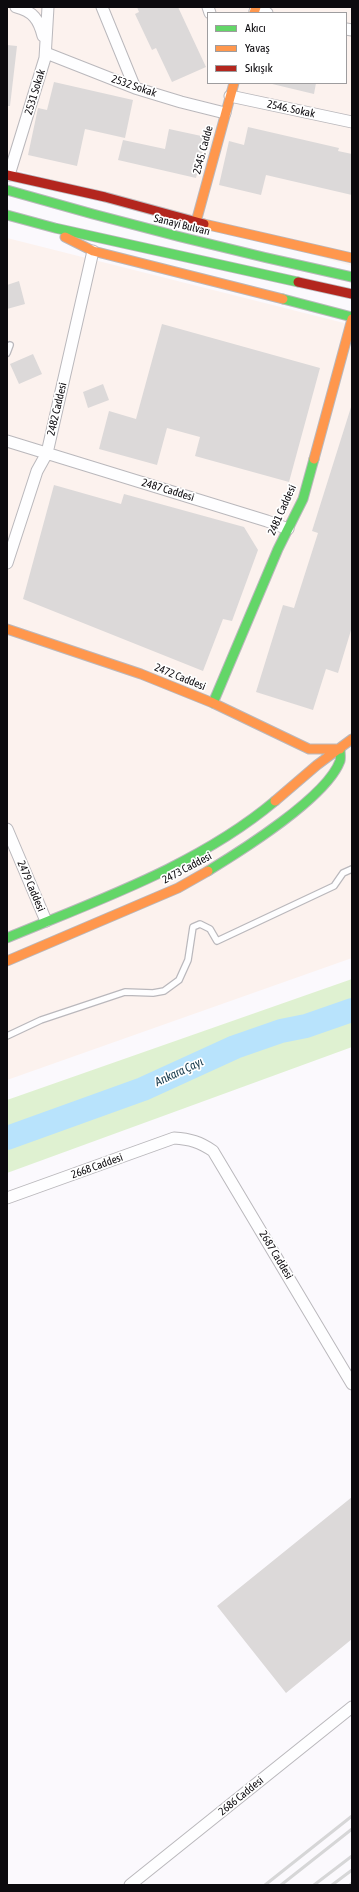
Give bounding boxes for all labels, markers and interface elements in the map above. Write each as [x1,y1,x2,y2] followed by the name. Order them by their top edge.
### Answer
[207,12,347,84] legend
[245,21,266,35] text: Akıcı
[245,41,270,55] text: Yavaş
[245,61,273,75] text: Sıkışık
[22,68,48,116] street label: 2531 Sokak
[110,72,158,100] street label: 2532 Sokak
[266,97,316,121] street label: 2546. Sokak
[190,124,216,176] street label: 2545. Cadde
[153,212,211,238] street label: Sanayi Bulvarı
[44,381,70,437] street label: 2482 Caddesi
[140,476,196,504] street label: 2487 Caddesi
[265,483,299,537] street label: 2481 Caddesi
[152,661,208,693] street label: 2472 Caddesi
[160,849,214,887] street label: 2473 Caddesi
[14,859,48,913] street label: 2479 Caddesi
[153,1055,205,1089] water label: Ankara Çayı
[69,1151,125,1181] street label: 2668 Caddesi
[256,1228,296,1282] street label: 2687 Caddesi
[216,1774,266,1818] street label: 2686 Caddesi

